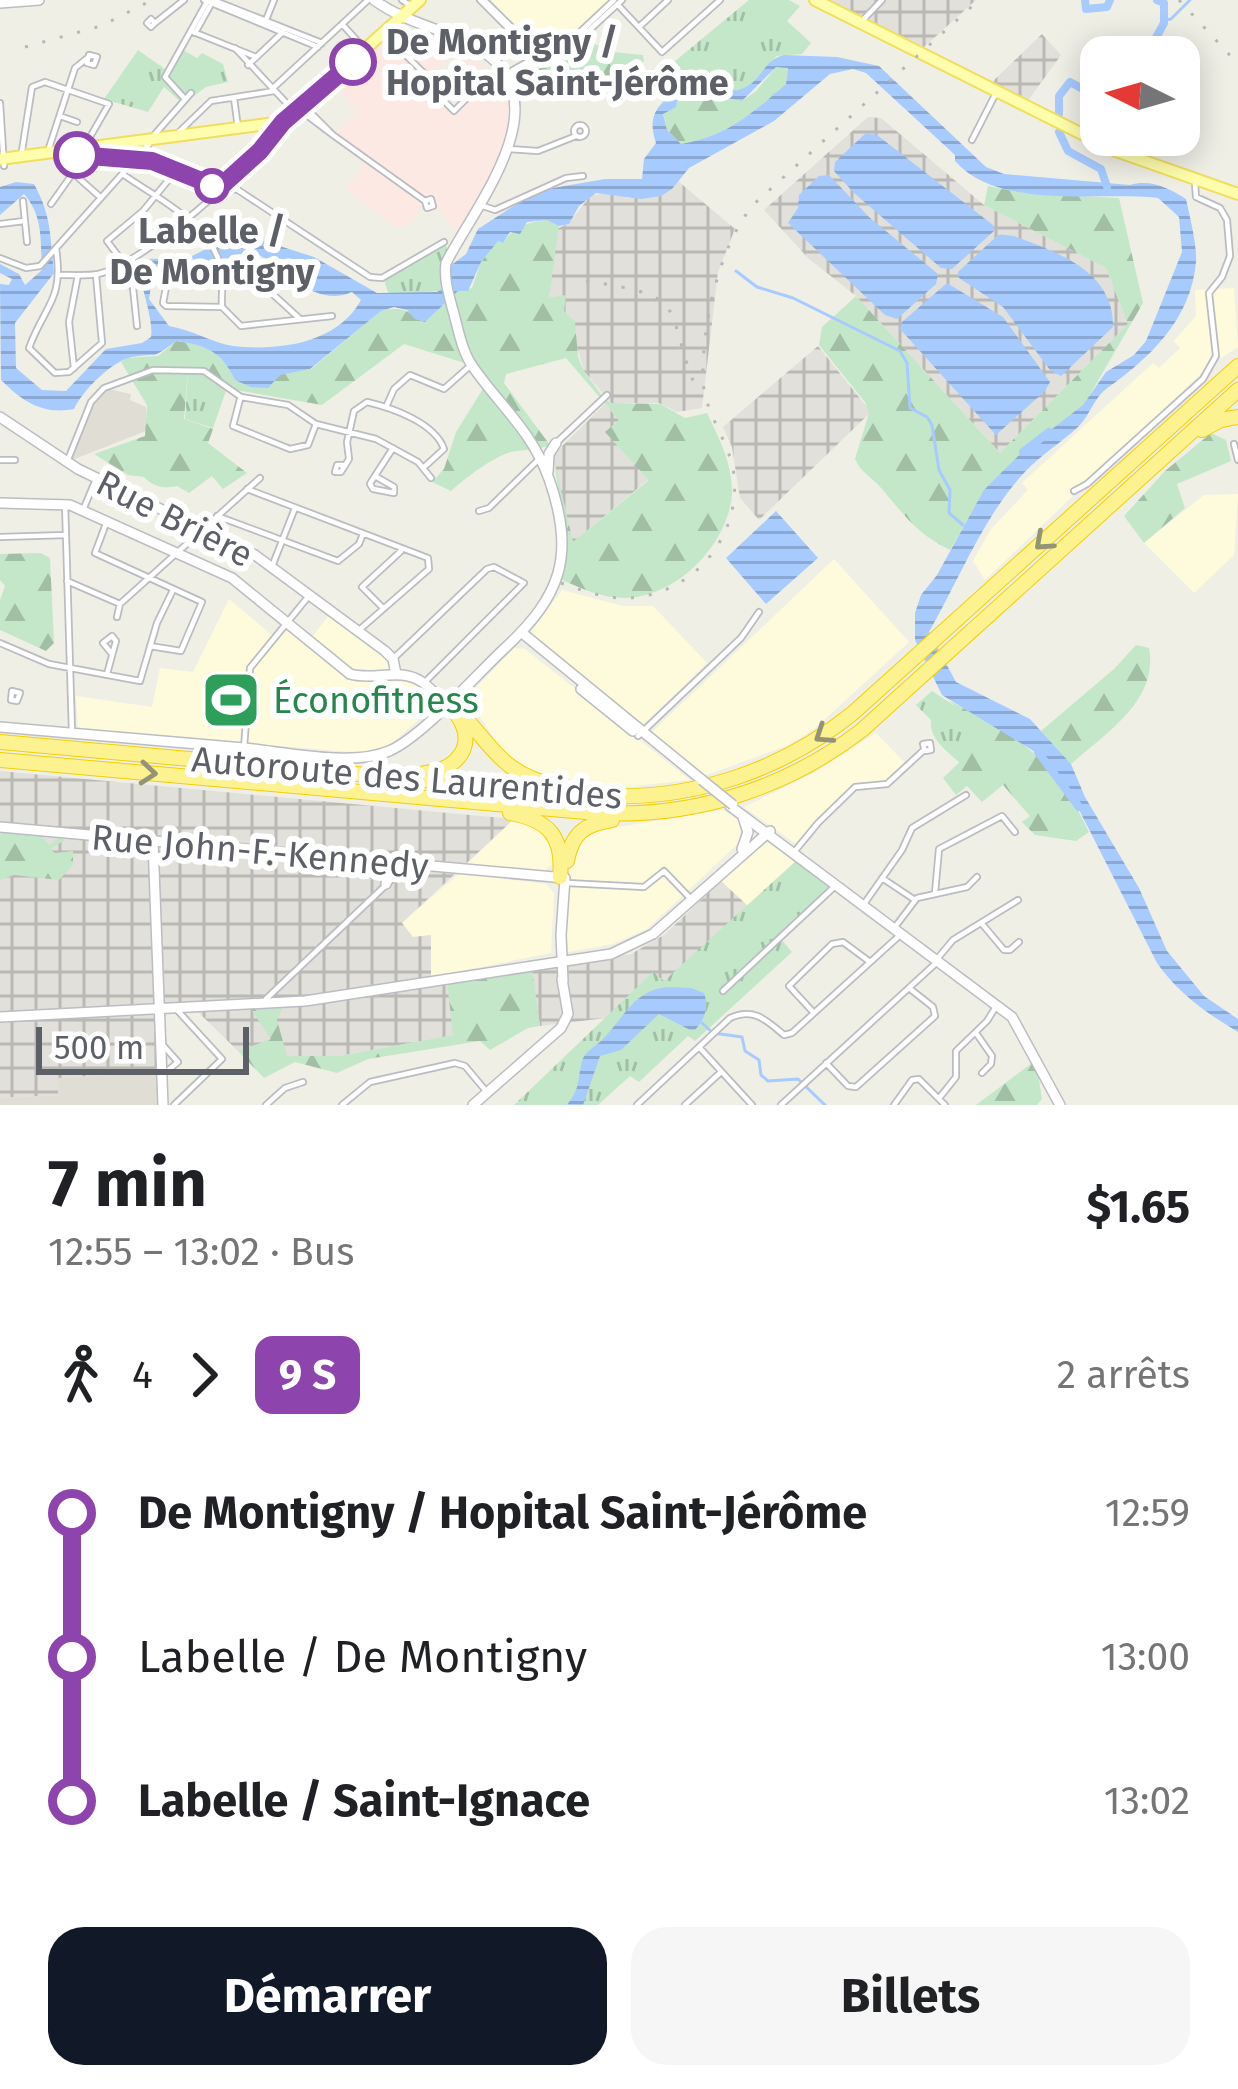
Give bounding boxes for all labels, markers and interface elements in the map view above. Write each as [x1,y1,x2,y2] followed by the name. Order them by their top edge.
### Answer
[386,20,729,105] place label: De Montigny / Hopital Saint-Jérôme
[1080,36,1200,156] north arrow
[1080,36,1200,156] map controls
[331,40,375,84] marker: De Montigny / Hopital Saint-Jérôme
[55,133,99,177] unlabelled marker
[196,170,228,202] marker: Labelle / De Montigny
[109,209,315,294] place label: Labelle / De Montigny
[89,461,260,577] street label: Rue Brière
[1036,528,1057,549] one-way arrow
[200,669,262,731] sports icon: Éconofitness
[273,678,479,723] place label: Éconofitness
[814,721,836,743] one-way arrow
[190,737,624,819] street label: Autoroute des Laurentides
[139,760,158,785] one-way arrow
[90,815,431,889] street label: Rue John-F.-Kennedy
[36,1021,249,1074] scale bar
[54,1028,144,1068] text: 500 m
[48,1144,207,1223] text: 7 min
[1086,1180,1190,1234] text: $1.65
[48,1229,355,1275] text: 12:55 – 13:02 · Bus
[48,1342,114,1408] icon: walk
[171,1342,237,1408] icon: forward
[279,1350,336,1400] text: 9 S
[132,1352,153,1398] text: 4
[1057,1352,1190,1398] text: 2 arrêts
[138,1486,867,1540] text: De Montigny / Hopital Saint-Jérôme
[1105,1490,1190,1536] text: 12:59
[138,1630,587,1684] text: Labelle / De Montigny
[1101,1634,1190,1680] text: 13:00
[138,1774,590,1828] text: Labelle / Saint-Ignace
[1104,1778,1190,1824] text: 13:02
[48,1927,607,2065] button: Démarrer
[631,1927,1190,2065] button: Billets

